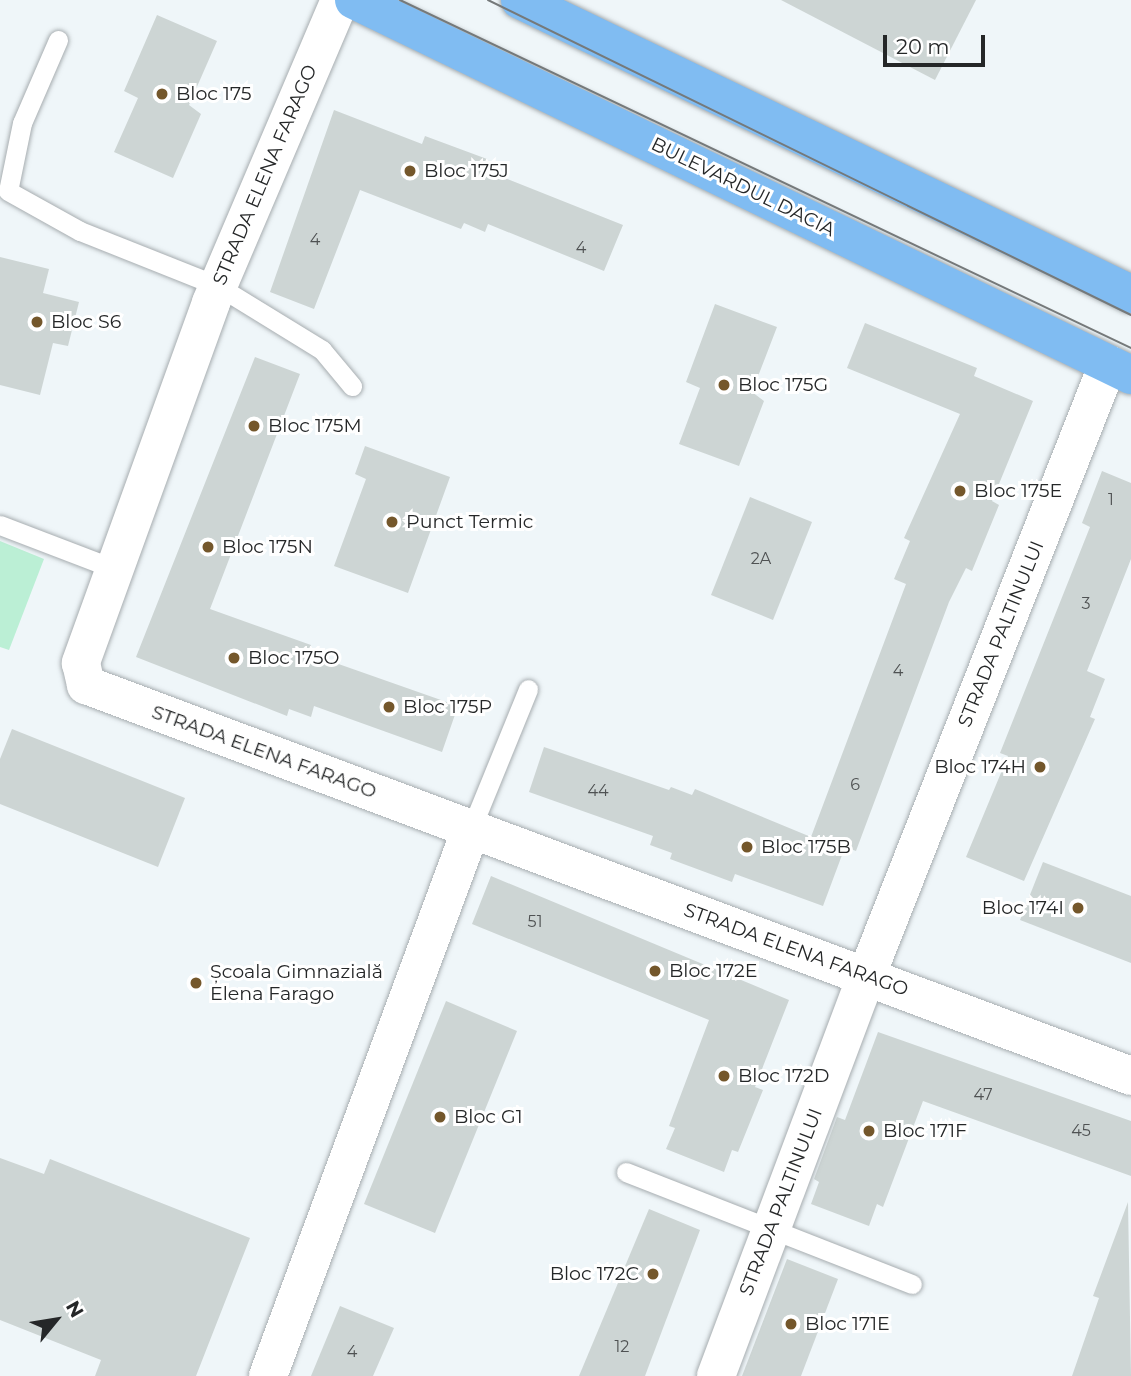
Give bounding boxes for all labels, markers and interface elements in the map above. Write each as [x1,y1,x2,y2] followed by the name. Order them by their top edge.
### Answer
[886,21,988,65] scale bar
[896,34,950,59] text: 20 m
[208,61,322,289] street label: STRADA ELENA FARAGO
[176,83,251,105] place label: Bloc 175
[154,86,170,102] marker: Bloc 175
[647,133,839,241] street label: BULEVARDUL DACIA
[424,160,509,182] place label: Bloc 175J
[402,163,418,179] marker: Bloc 175J
[310,230,320,250] house number: 4
[576,238,586,258] house number: 4
[51,311,121,333] place label: Bloc S6
[29,314,45,330] marker: Bloc S6
[738,374,828,396] place label: Bloc 175G
[716,377,732,393] marker: Bloc 175G
[268,415,362,437] place label: Bloc 175M
[246,418,262,434] marker: Bloc 175M
[974,480,1062,502] place label: Bloc 175E
[952,483,968,499] marker: Bloc 175E
[1108,490,1114,510] house number: 1
[406,511,534,533] place label: Punct Termic
[384,514,400,530] marker: Punct Termic
[222,536,313,558] place label: Bloc 175N
[953,538,1049,730] street label: STRADA PALTINULUI
[200,539,216,555] marker: Bloc 175N
[751,549,771,569] house number: 2A
[1081,594,1091,614] house number: 3
[248,647,339,669] place label: Bloc 175O
[226,650,242,666] marker: Bloc 175O
[893,661,903,681] house number: 4
[403,696,492,718] place label: Bloc 175P
[381,699,397,715] marker: Bloc 175P
[149,701,379,803] street label: STRADA ELENA FARAGO
[934,756,1026,778] place label: Bloc 174H
[1032,759,1048,775] marker: Bloc 174H
[850,775,860,795] house number: 6
[587,781,609,801] house number: 44
[761,836,851,858] place label: Bloc 175B
[739,839,755,855] marker: Bloc 175B
[982,897,1064,919] place label: Bloc 174I
[681,899,911,1001] street label: STRADA ELENA FARAGO
[1070,900,1086,916] marker: Bloc 174I
[528,912,542,932] house number: 51
[669,960,758,982] place label: Bloc 172E
[210,961,383,1005] place label: Școala Gimnazială Elena Farago
[647,963,663,979] marker: Bloc 172E
[188,975,204,991] marker: Școala Gimnazială Elena Farago
[738,1065,830,1087] place label: Bloc 172D
[716,1068,732,1084] marker: Bloc 172D
[973,1085,993,1105] house number: 47
[735,1105,827,1299] street label: STRADA PALTINULUI
[454,1106,523,1128] place label: Bloc G1
[432,1109,448,1125] marker: Bloc G1
[883,1120,967,1142] place label: Bloc 171F
[1071,1121,1091,1141] house number: 45
[861,1123,877,1139] marker: Bloc 171F
[550,1263,639,1285] place label: Bloc 172C
[645,1266,661,1282] marker: Bloc 172C
[21,1285,91,1355] north arrow
[61,1297,88,1322] text: N
[805,1313,890,1335] place label: Bloc 171E
[783,1316,799,1332] marker: Bloc 171E
[615,1337,629,1357] house number: 12
[347,1342,357,1362] house number: 4

